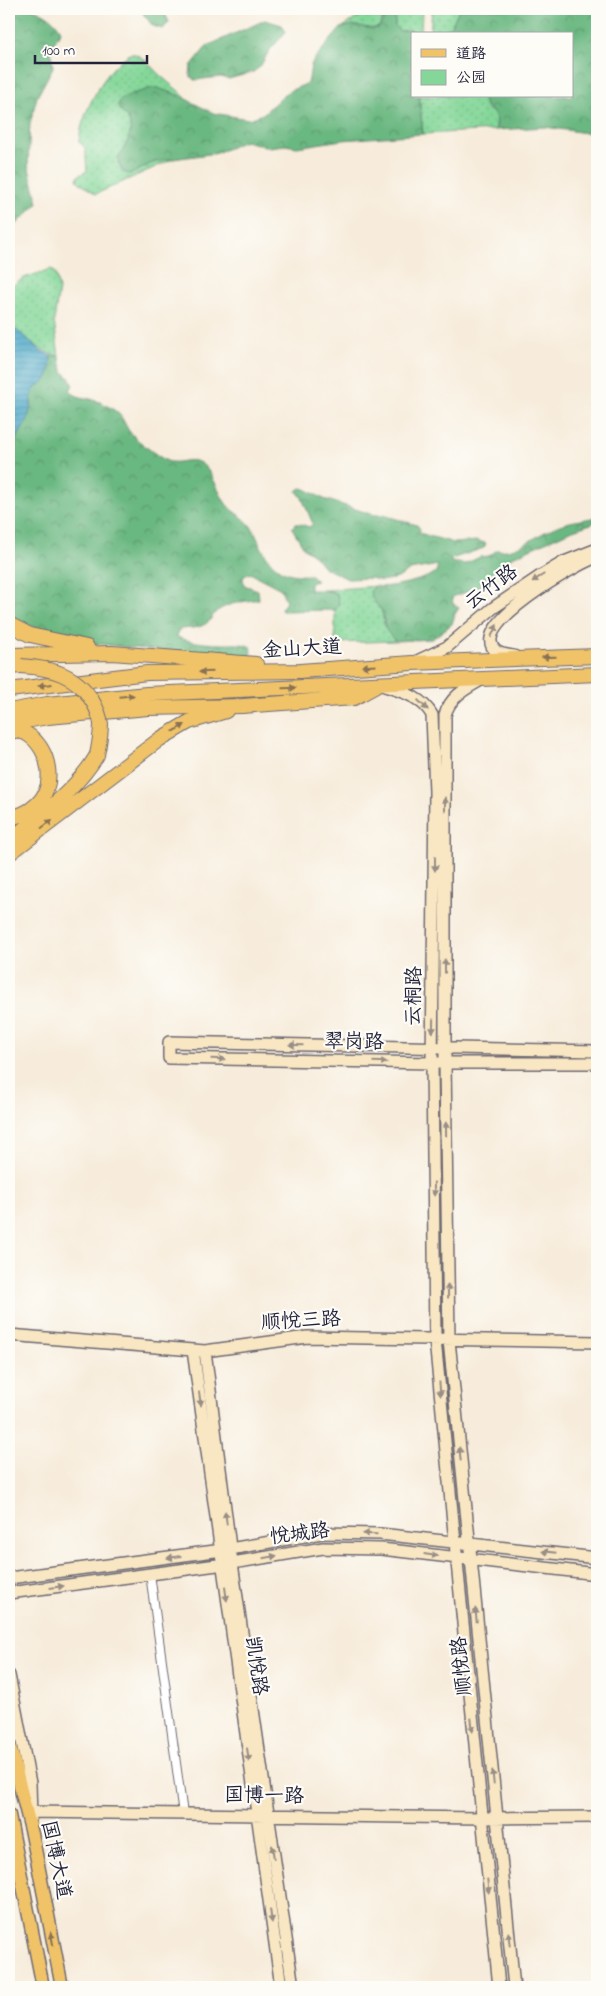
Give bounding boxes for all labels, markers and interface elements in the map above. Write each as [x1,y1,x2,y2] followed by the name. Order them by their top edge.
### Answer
[35,32,148,64] scale bar
[411,32,574,98] legend
[42,40,75,62] text: 100 m
[456,43,486,65] text: 道路
[456,67,486,89] text: 公园
[459,558,525,618] street label: 云竹路
[531,573,545,583] one-way arrow
[490,624,498,638] one-way arrow
[261,633,343,667] street label: 金山大道
[540,653,556,661] one-way arrow
[360,662,376,670] one-way arrow
[198,669,214,677] one-way arrow
[36,681,52,689] one-way arrow
[281,684,297,692] one-way arrow
[119,692,135,700] one-way arrow
[417,699,429,711] one-way arrow
[172,724,185,733] one-way arrow
[441,795,449,811] one-way arrow
[40,818,53,829] one-way arrow
[431,856,439,872] one-way arrow
[441,958,449,974] one-way arrow
[400,965,430,1026] street label: 云桐路
[429,1018,437,1034] one-way arrow
[324,1028,385,1058] street label: 翠岗路
[288,1041,304,1049] one-way arrow
[210,1055,226,1063] one-way arrow
[373,1058,389,1066] one-way arrow
[442,1120,450,1136] one-way arrow
[430,1181,438,1197] one-way arrow
[444,1283,452,1299] one-way arrow
[260,1305,343,1339] street label: 顺悦三路
[436,1381,444,1397] one-way arrow
[196,1391,204,1407] one-way arrow
[456,1445,464,1461] one-way arrow
[222,1510,230,1526] one-way arrow
[268,1517,333,1553] street label: 悦城路
[362,1530,378,1538] one-way arrow
[540,1548,556,1556] one-way arrow
[424,1551,440,1559] one-way arrow
[166,1553,182,1561] one-way arrow
[262,1553,278,1561] one-way arrow
[49,1582,65,1590] one-way arrow
[223,1587,231,1603] one-way arrow
[472,1607,480,1623] one-way arrow
[236,1634,274,1699] street label: 凯悦路
[445,1634,481,1697] street label: 顺悦路
[468,1717,476,1733] one-way arrow
[244,1748,252,1764] one-way arrow
[489,1769,497,1785] one-way arrow
[224,1782,305,1812] street label: 国博一路
[33,1818,77,1902] street label: 国博大道
[269,1844,277,1860] one-way arrow
[484,1879,492,1895] one-way arrow
[267,1909,275,1925] one-way arrow
[505,1930,513,1946] one-way arrow
[48,1931,56,1947] one-way arrow

